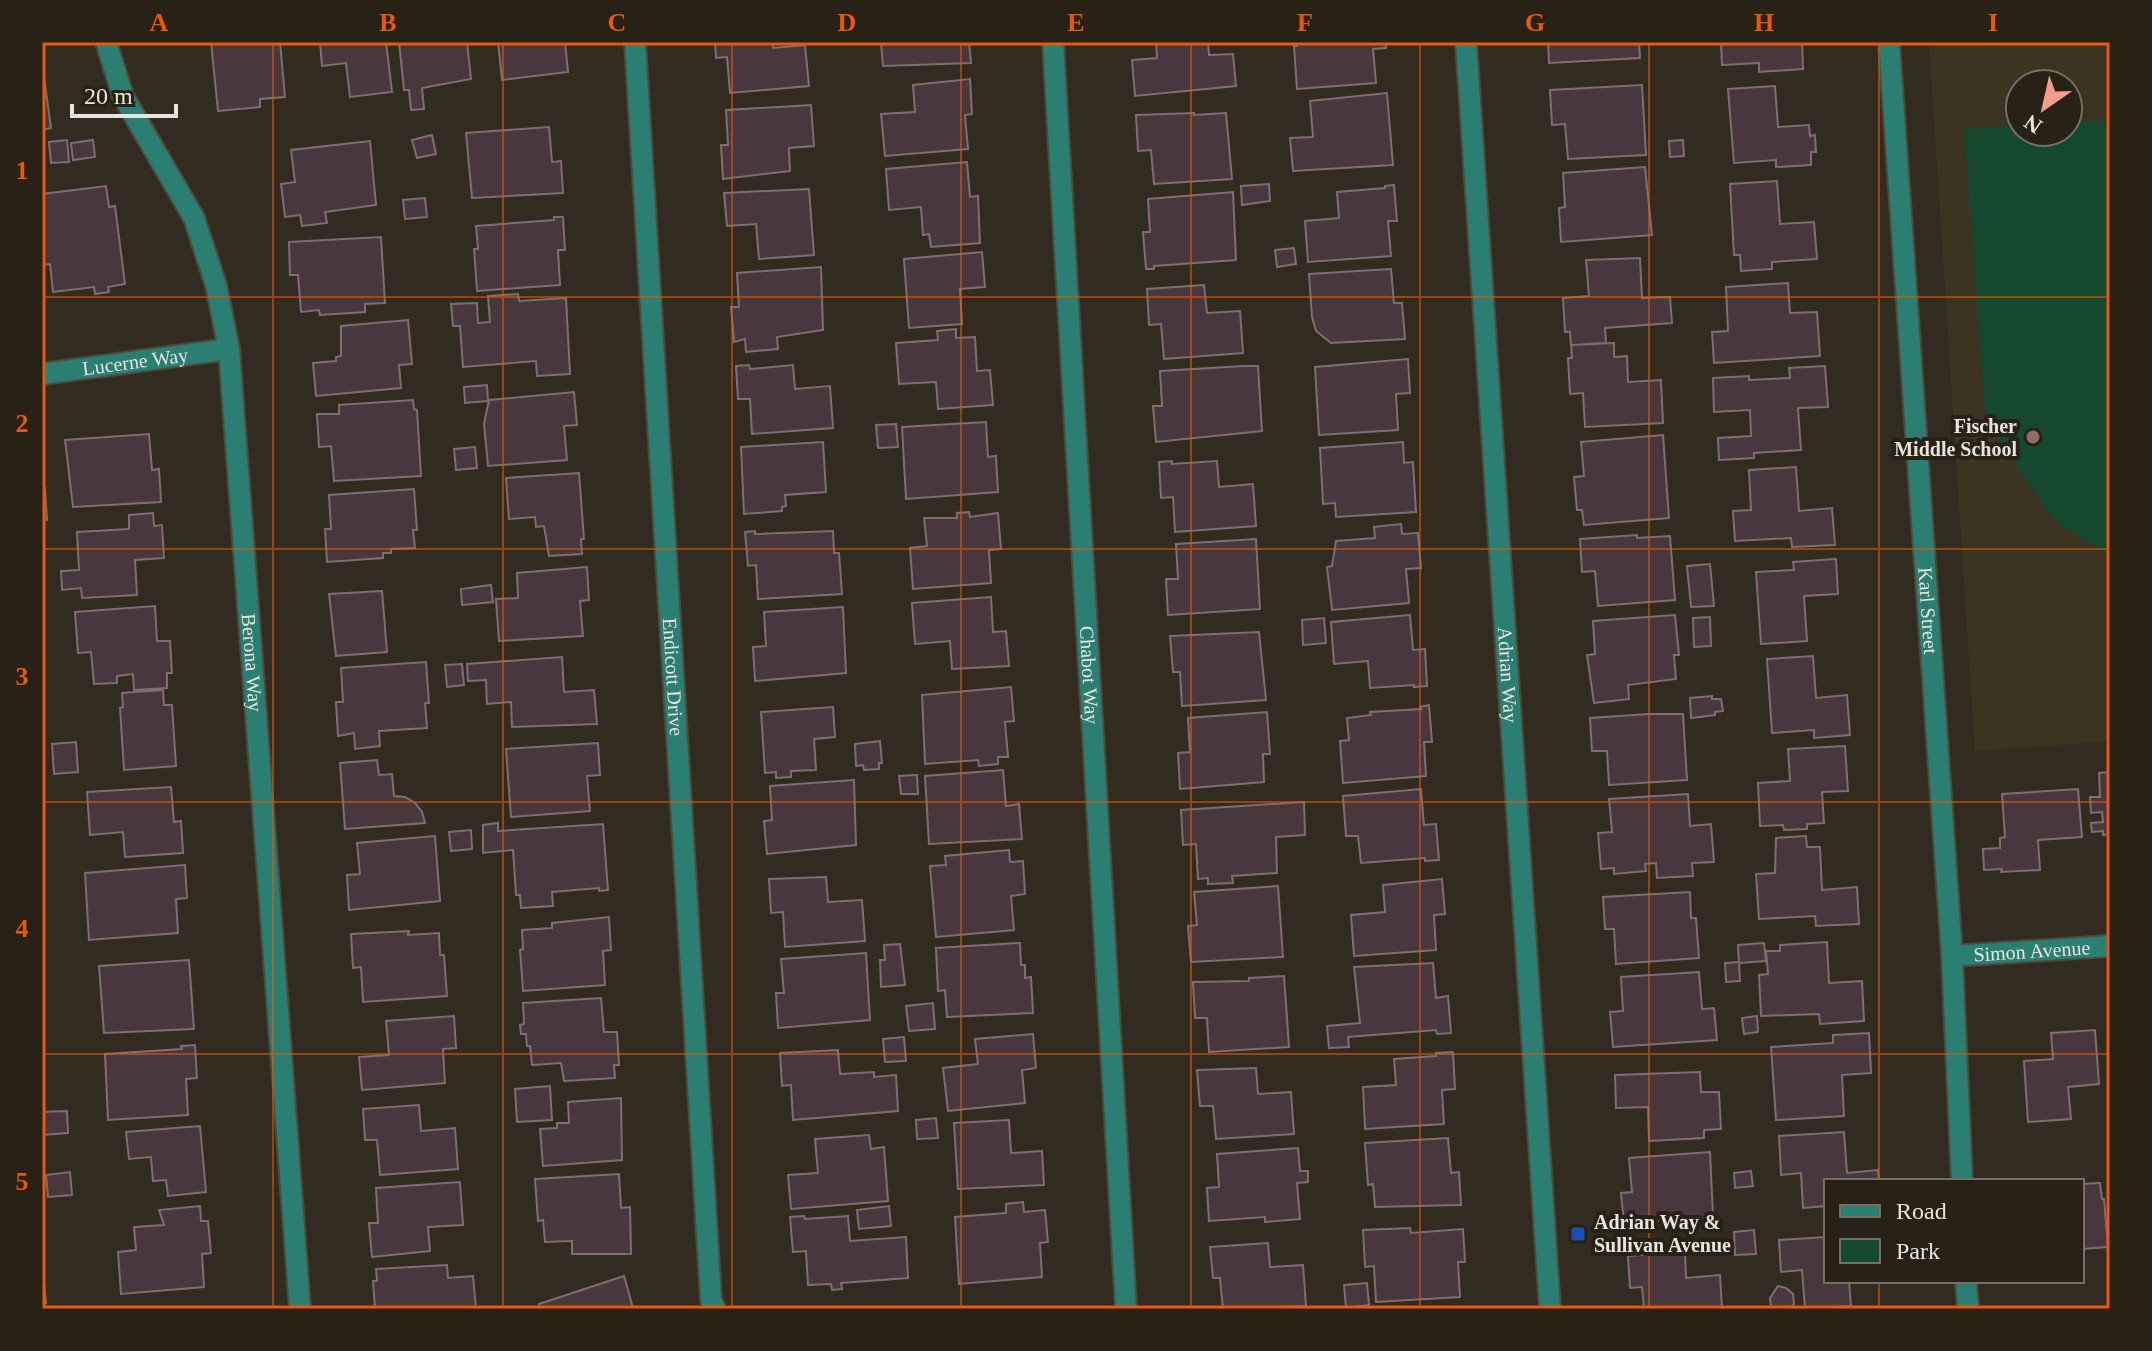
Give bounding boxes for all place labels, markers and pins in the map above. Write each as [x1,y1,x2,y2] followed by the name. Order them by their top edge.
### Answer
[1894,415,2017,460] place label: Fischer Middle School
[2024,428,2042,446] marker: Fischer Middle School
[1594,1211,1731,1256] place label: Adrian Way & Sullivan Avenue
[1569,1225,1587,1243] marker: Adrian Way & Sullivan Avenue

